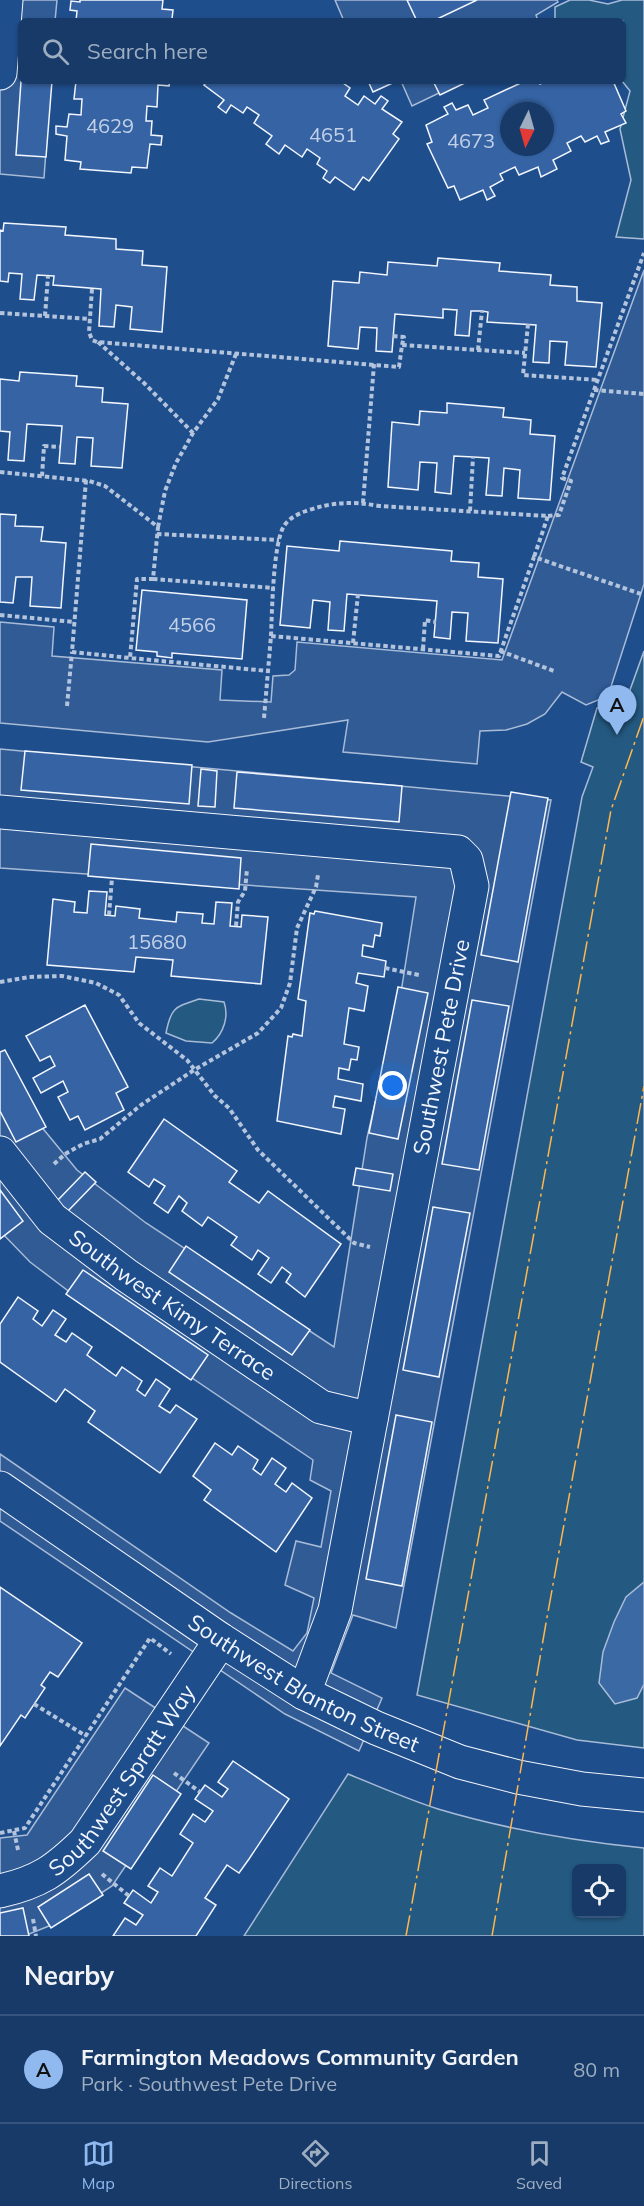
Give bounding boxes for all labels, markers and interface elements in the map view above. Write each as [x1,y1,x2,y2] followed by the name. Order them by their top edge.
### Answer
[18,18,626,84] search box
[39,35,72,68] icon: search
[87,37,208,65] text: Search here
[500,102,554,156] north arrow
[86,113,134,138] house number: 4629
[309,122,357,147] house number: 4651
[447,128,495,153] house number: 4673
[168,612,216,637] house number: 4566
[598,686,636,735] pin: A
[127,929,187,954] house number: 15680
[406,937,476,1157] street label: Southwest Pete Drive
[378,1071,407,1100] your location
[64,1223,281,1386] street label: Southwest Kimy Terrace
[183,1608,424,1758] street label: Southwest Blanton Street
[43,1679,201,1882] street label: Southwest Spratt Way
[572,1864,626,1918] map controls
[572,1864,626,1918] button: locate
[24,1959,114,1992] text: Nearby
[81,2043,519,2071] text: Farmington Meadows Community Garden
[36,2057,51,2082] text: A
[573,2057,620,2082] text: 80 m
[81,2071,337,2096] text: Park · Southwest Pete Drive
[82,2137,115,2193] tab: Map
[278,2137,352,2193] tab: Directions
[516,2137,562,2193] tab: Saved

